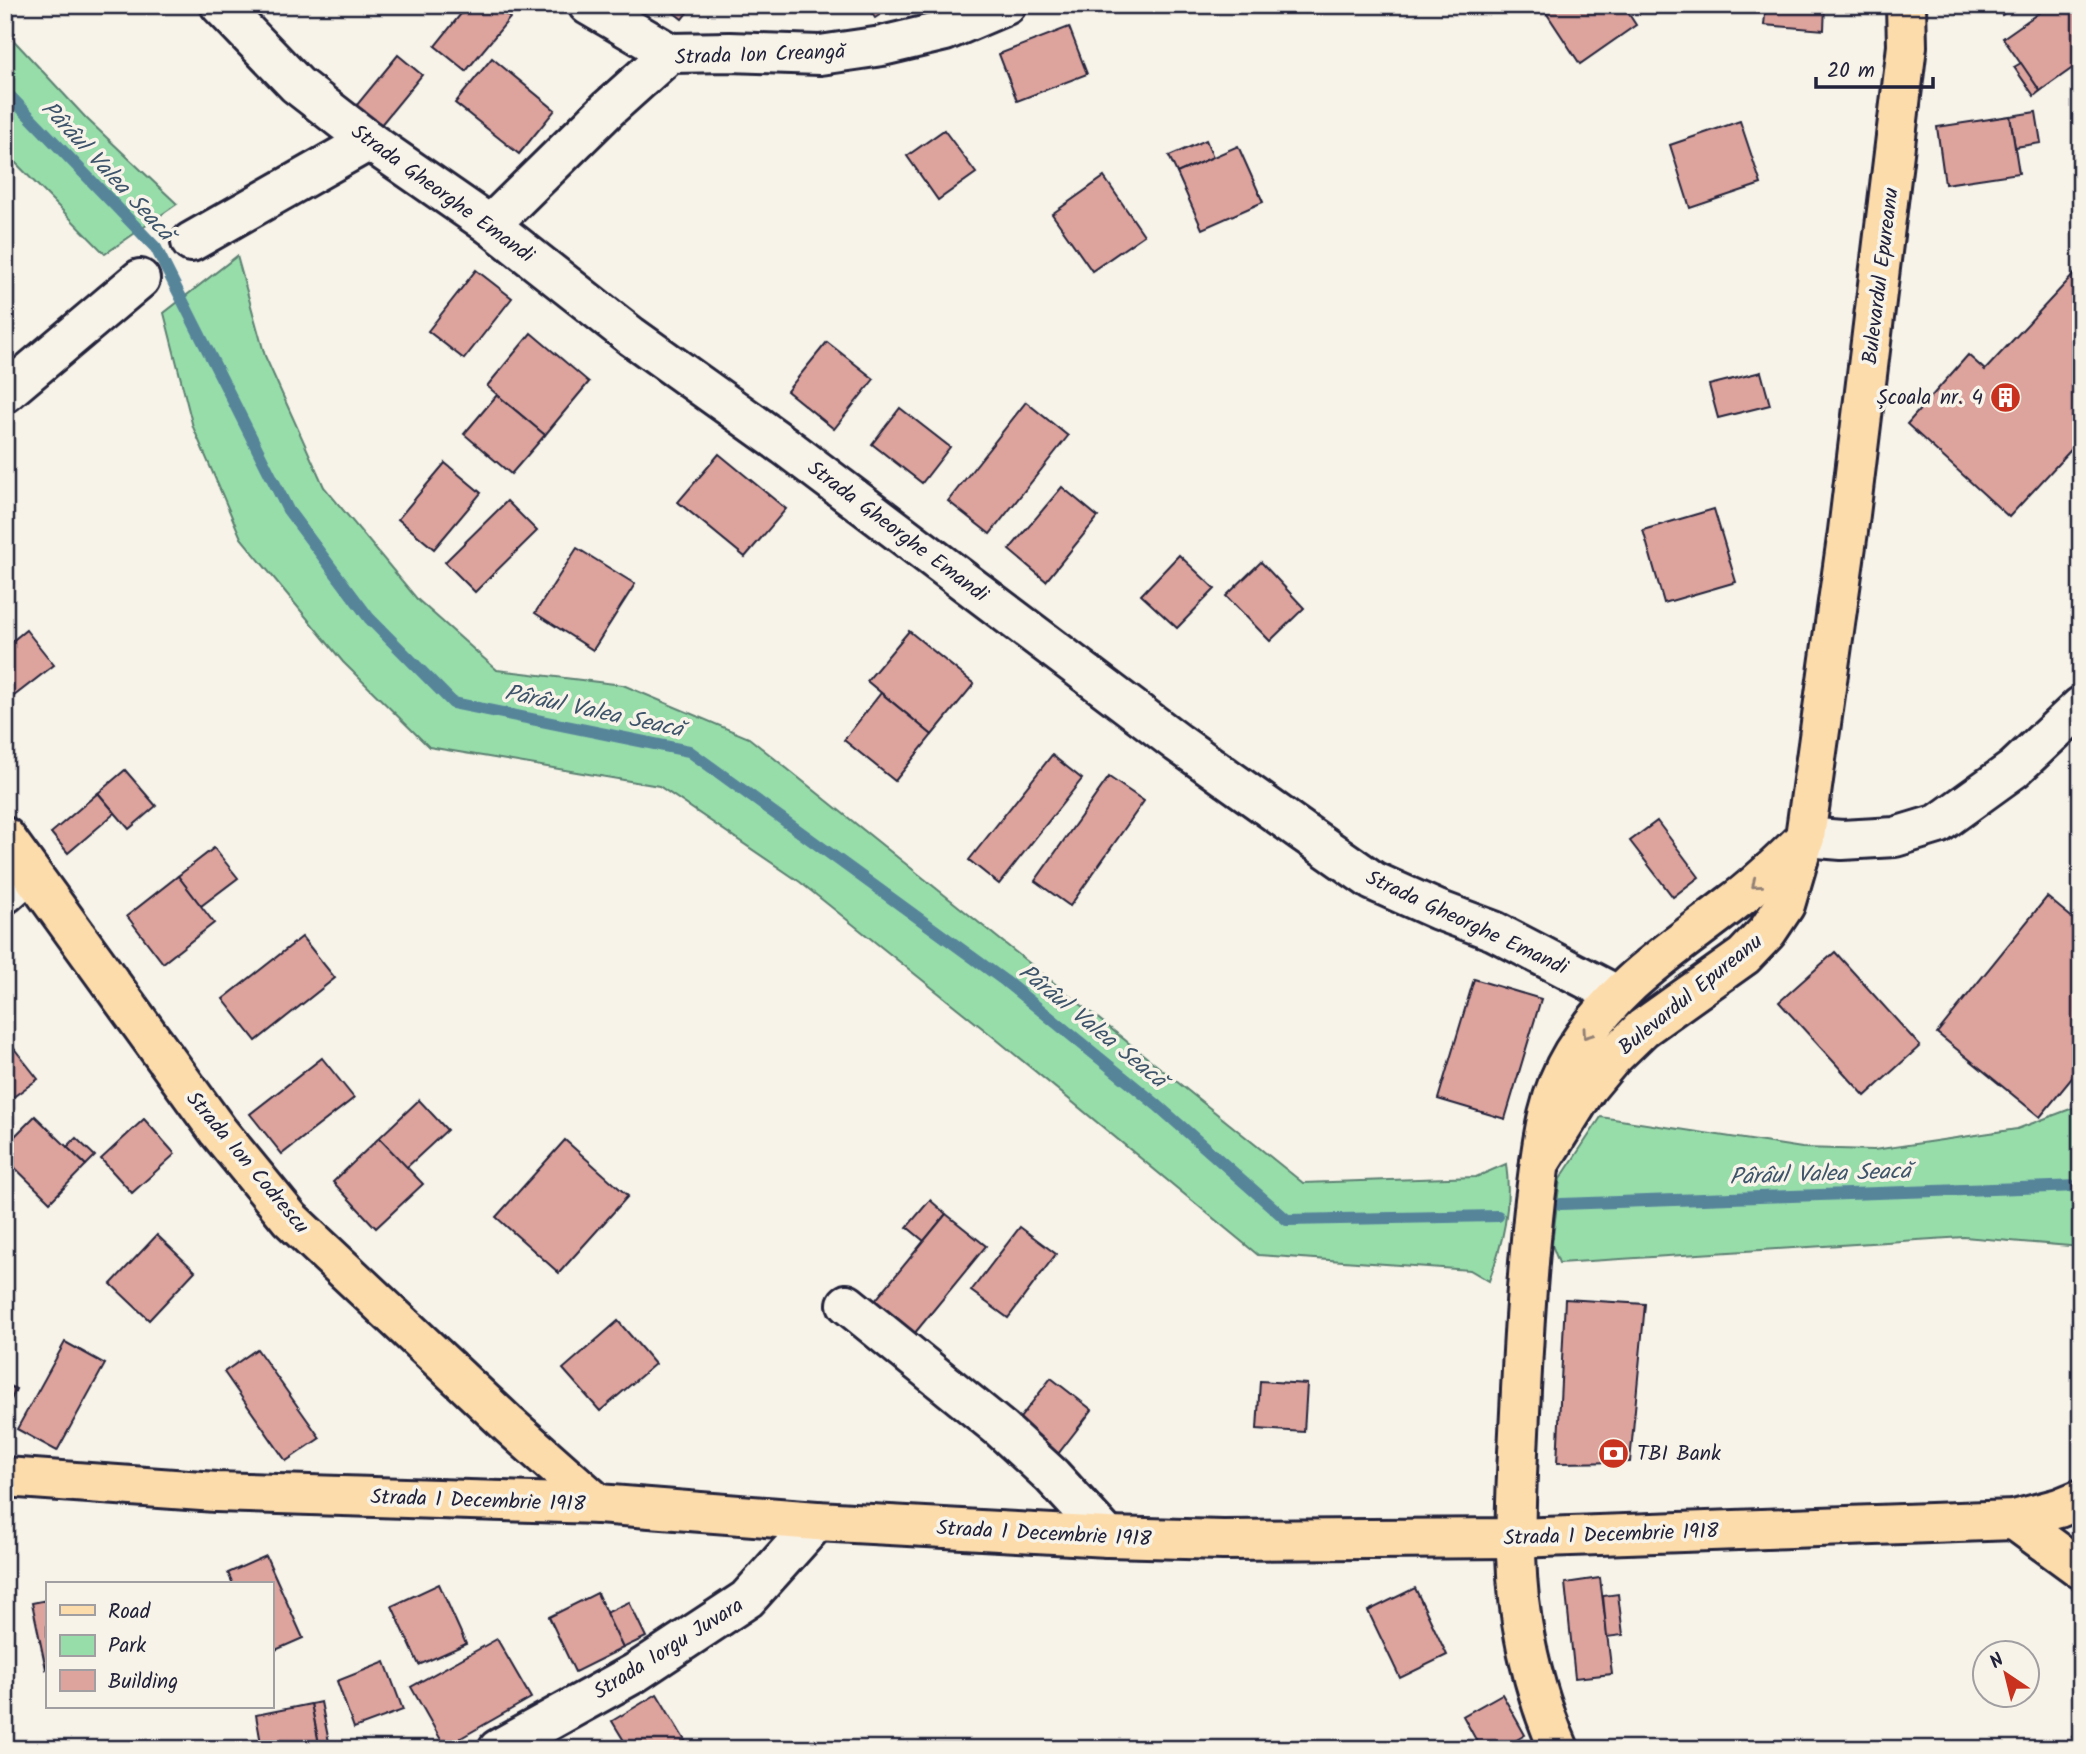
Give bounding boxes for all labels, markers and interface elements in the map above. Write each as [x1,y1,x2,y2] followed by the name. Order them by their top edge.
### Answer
[674,36,848,75] street label: Strada Ion Creangă
[1816,46,1934,90] scale bar
[1827,55,1875,88] text: 20 m
[32,93,186,254] water label: Pârâul Valea Seacă
[344,116,541,273] street label: Strada Gheorghe Emandi
[1854,186,1909,366] street label: Bulevardul Epureanu
[1989,380,2023,414] building icon: Școala nr. 4
[1876,382,1983,415] place label: Școala nr. 4
[800,453,995,612] street label: Strada Gheorghe Emandi
[501,676,692,750] water label: Pârâul Valea Seacă
[1360,862,1574,985] street label: Strada Gheorghe Emandi
[1751,876,1764,888] one-way arrow
[1611,926,1770,1064] street label: Bulevardul Epureanu
[1010,956,1178,1101] water label: Pârâul Valea Seacă
[1582,1026,1595,1039] one-way arrow
[177,1084,317,1242] street label: Strada Ion Codrescu
[1729,1154,1917,1196] water label: Pârâul Valea Seacă
[1597,1436,1631,1470] bank icon: TBI Bank
[1637,1438,1721,1471] place label: TBI Bank
[370,1481,586,1522] street label: Strada 1 Decembrie 1918
[936,1512,1153,1557] street label: Strada 1 Decembrie 1918
[1503,1515,1720,1556] street label: Strada 1 Decembrie 1918
[46,1582,273,1708] legend
[587,1590,750,1709] street label: Strada Iorgu Juvara
[108,1596,151,1629] text: Road
[108,1630,146,1663] text: Park
[1970,1638,2040,1708] north arrow
[1984,1646,2011,1677] text: N
[108,1666,178,1699] text: Building

